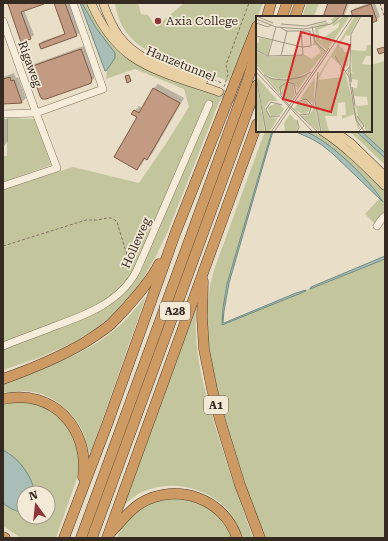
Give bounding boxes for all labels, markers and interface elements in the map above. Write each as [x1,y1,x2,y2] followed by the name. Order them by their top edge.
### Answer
[166,14,239,28] place label: Axia College
[153,16,163,26] marker: Axia College
[256,16,372,132] inset map
[15,39,45,89] street label: Rigaweg
[144,44,218,84] street label: Hanzetunnel
[119,215,153,271] street label: Holleweg
[160,302,190,320] road number: A28
[204,396,228,414] road number: A1
[16,485,56,525] north arrow
[28,488,40,503] text: N

